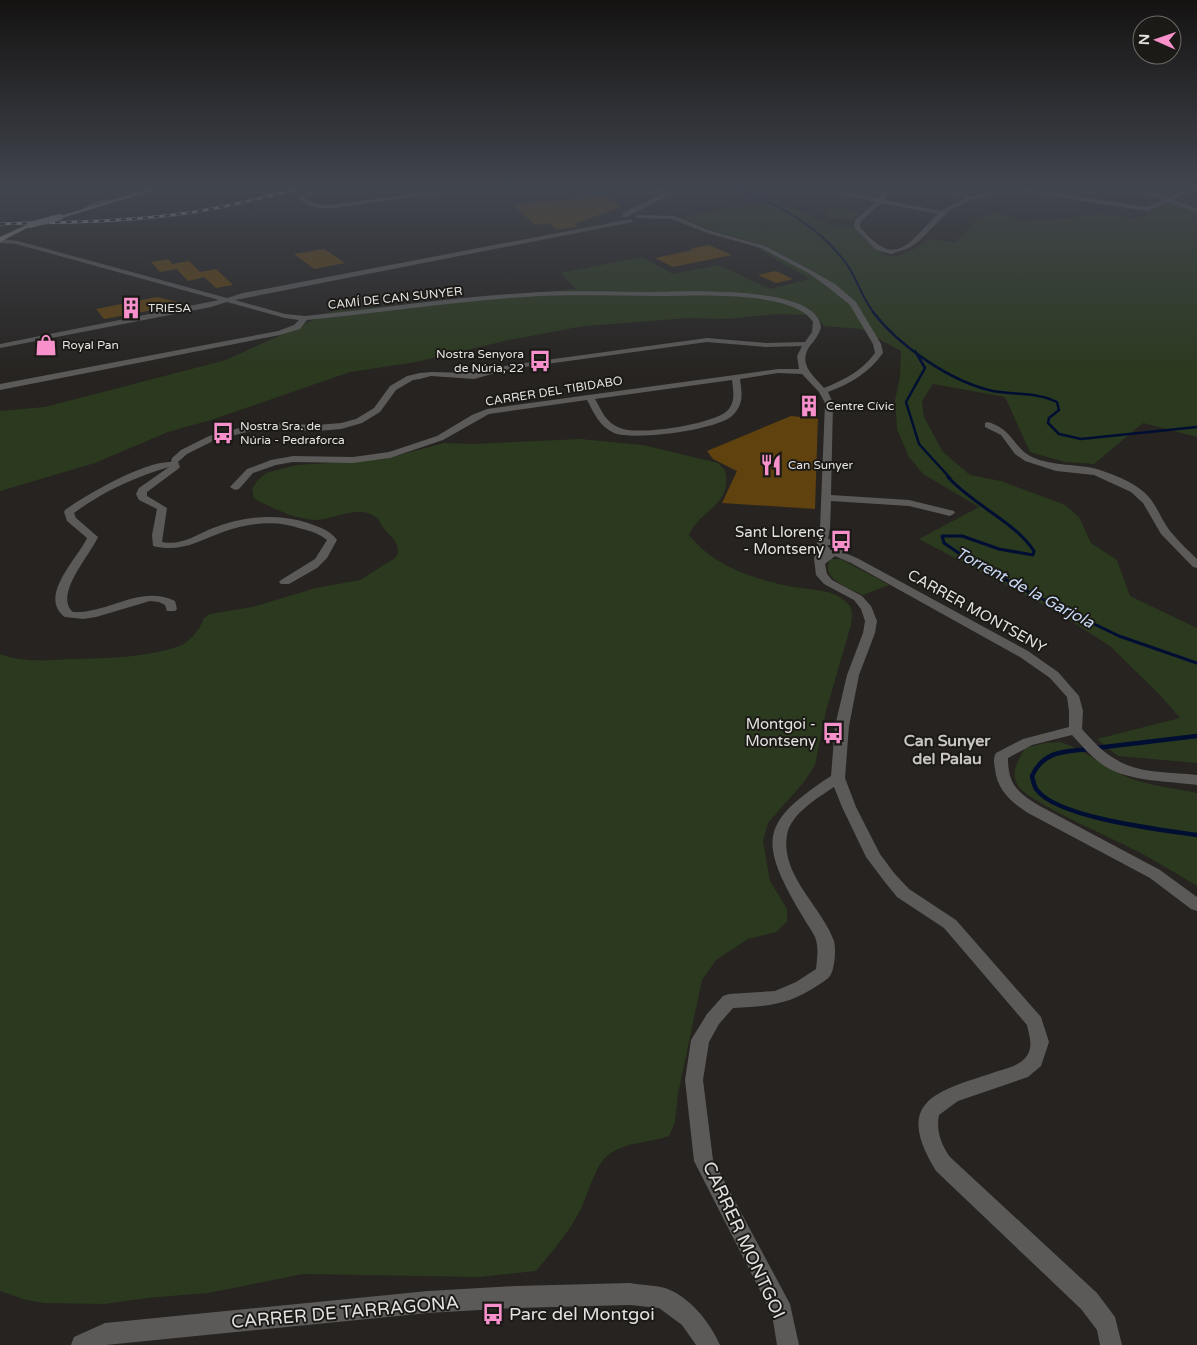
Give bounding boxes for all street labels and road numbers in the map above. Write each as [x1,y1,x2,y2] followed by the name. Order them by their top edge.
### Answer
[327,284,463,312] street label: CAMÍ DE CAN SUNYER
[484,373,624,409] street label: CARRER DEL TIBIDABO
[905,565,1050,657] street label: CARRER MONTSENY
[698,1158,790,1322] street label: CARRER MONTGOI
[230,1291,460,1333] street label: CARRER DE TARRAGONA

